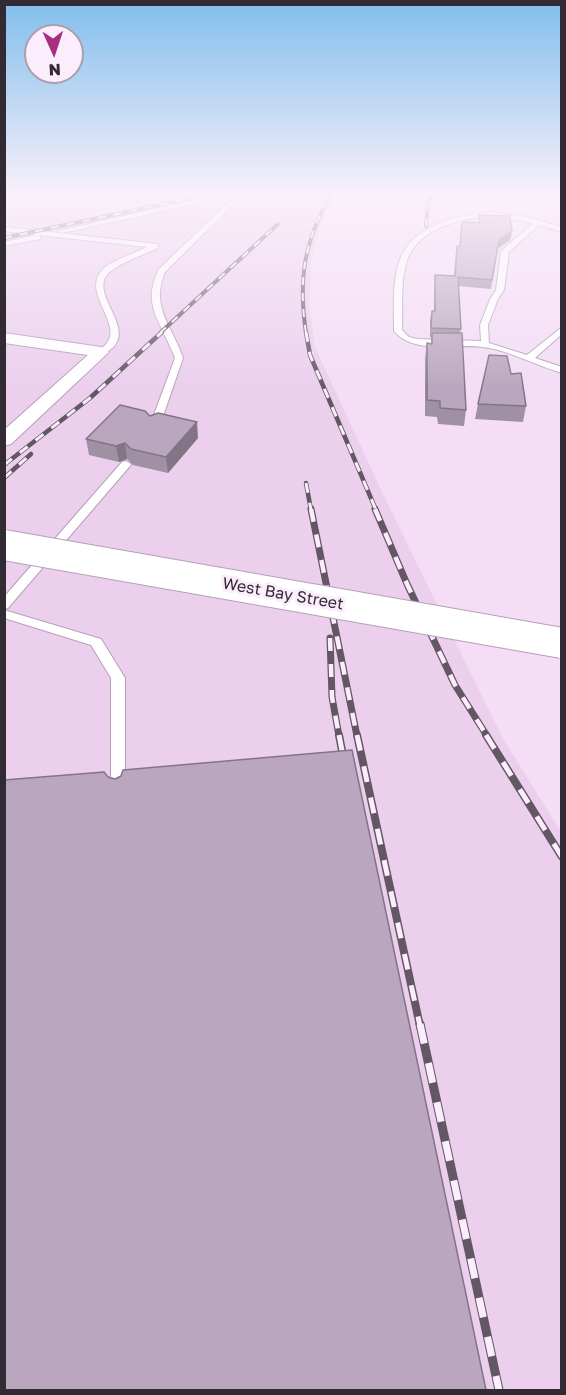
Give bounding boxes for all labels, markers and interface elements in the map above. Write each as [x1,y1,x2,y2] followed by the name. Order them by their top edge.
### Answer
[24,24,84,84] north arrow
[48,60,61,80] text: N
[221,574,345,614] street label: West Bay Street

